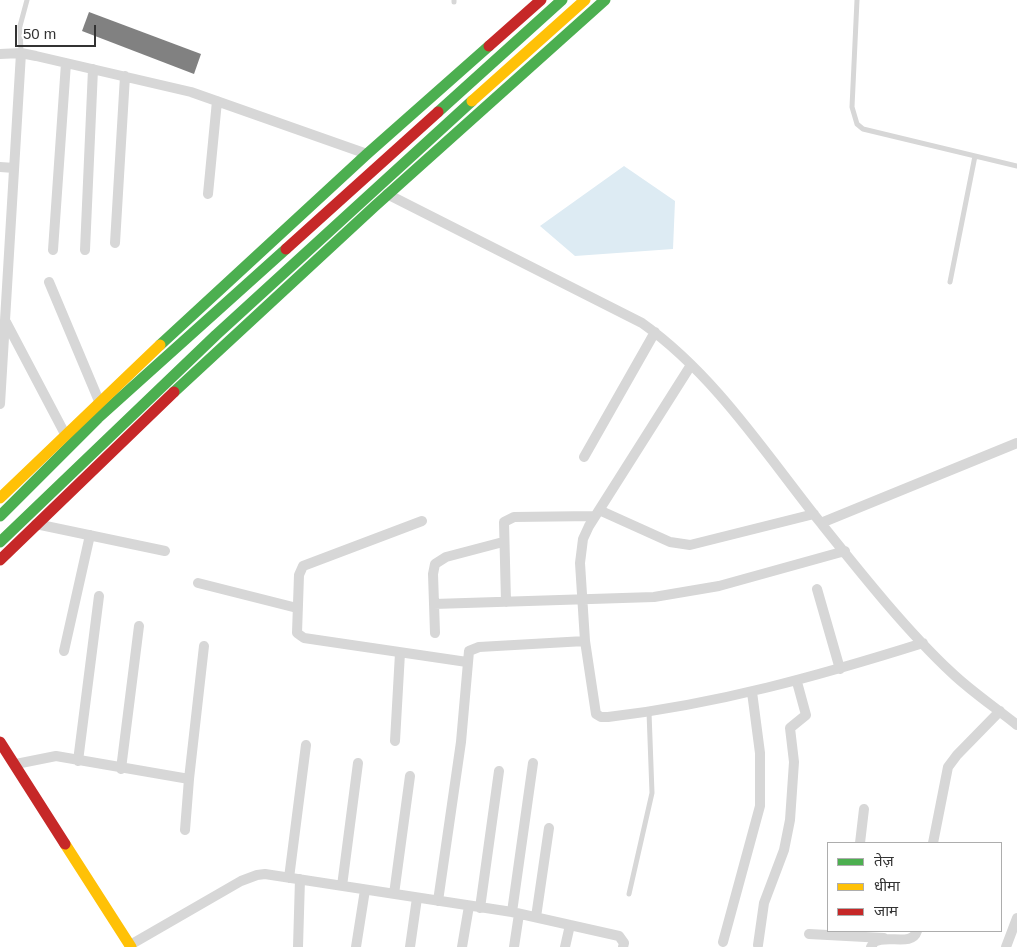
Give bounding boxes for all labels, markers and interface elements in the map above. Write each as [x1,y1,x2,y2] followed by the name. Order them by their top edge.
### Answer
[18,15,99,47] scale bar
[23,25,56,42] text: 50 m
[827,842,1002,932] legend
[874,852,894,869] text: तेज़
[874,877,900,894] text: धीमा
[874,902,898,919] text: जाम

